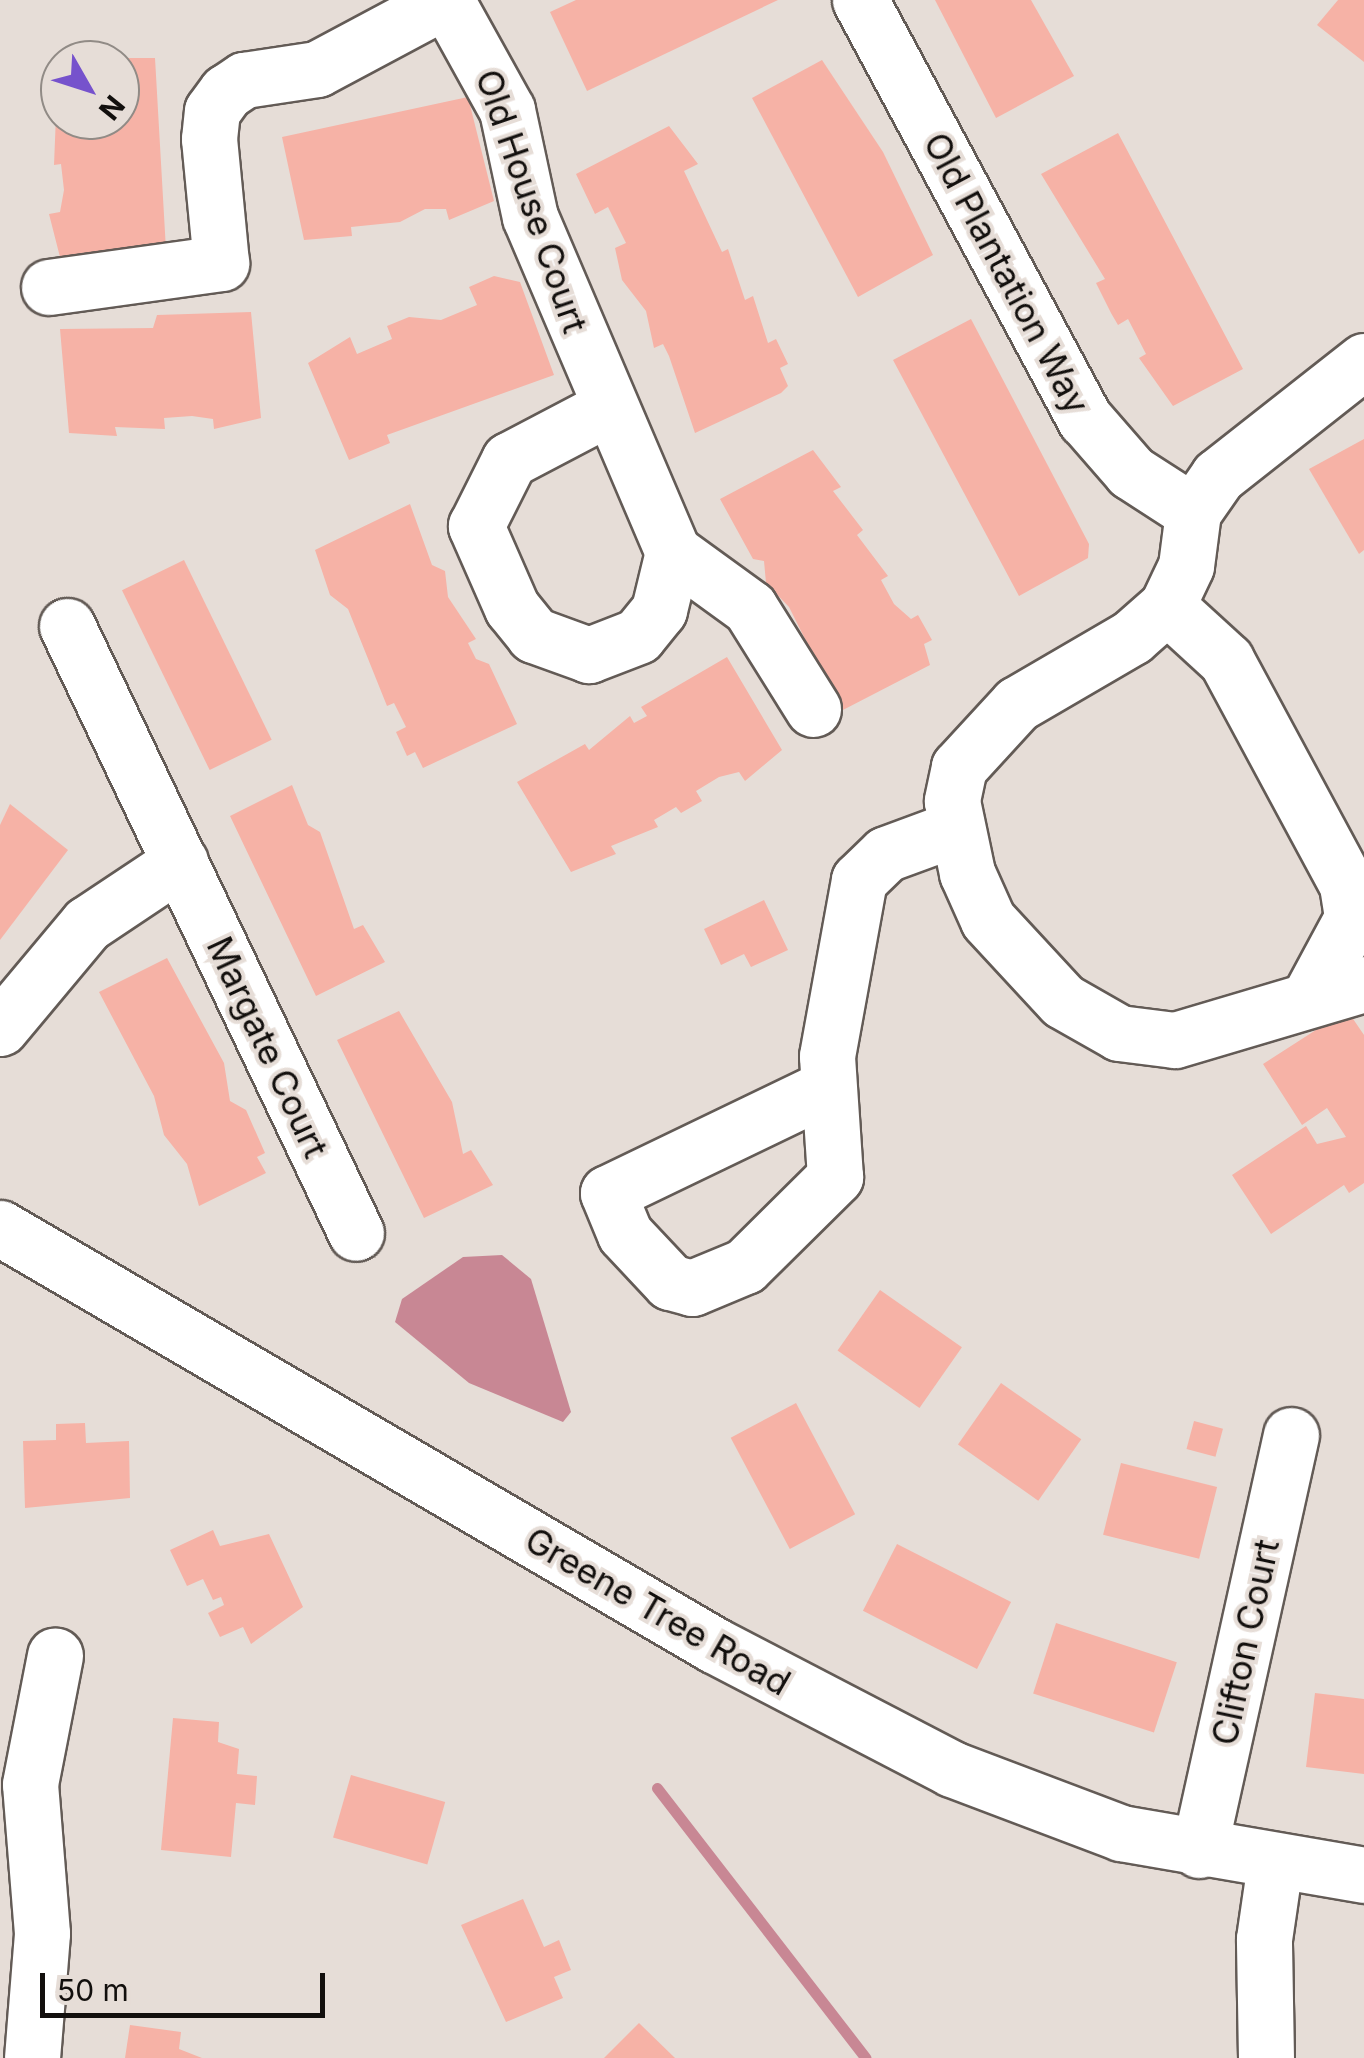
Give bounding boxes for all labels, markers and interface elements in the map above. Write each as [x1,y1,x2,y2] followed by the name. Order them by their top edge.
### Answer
[40,40,140,140] north arrow
[467,64,597,338] street label: Old House Court
[92,89,132,127] text: N
[915,125,1099,421] street label: Old Plantation Way
[199,930,337,1164] street label: Margate Court
[518,1518,798,1704] street label: Greene Tree Road
[1203,1535,1287,1749] street label: Clifton Court
[45,1953,330,2015] scale bar
[57,1972,129,2008] text: 50 m

